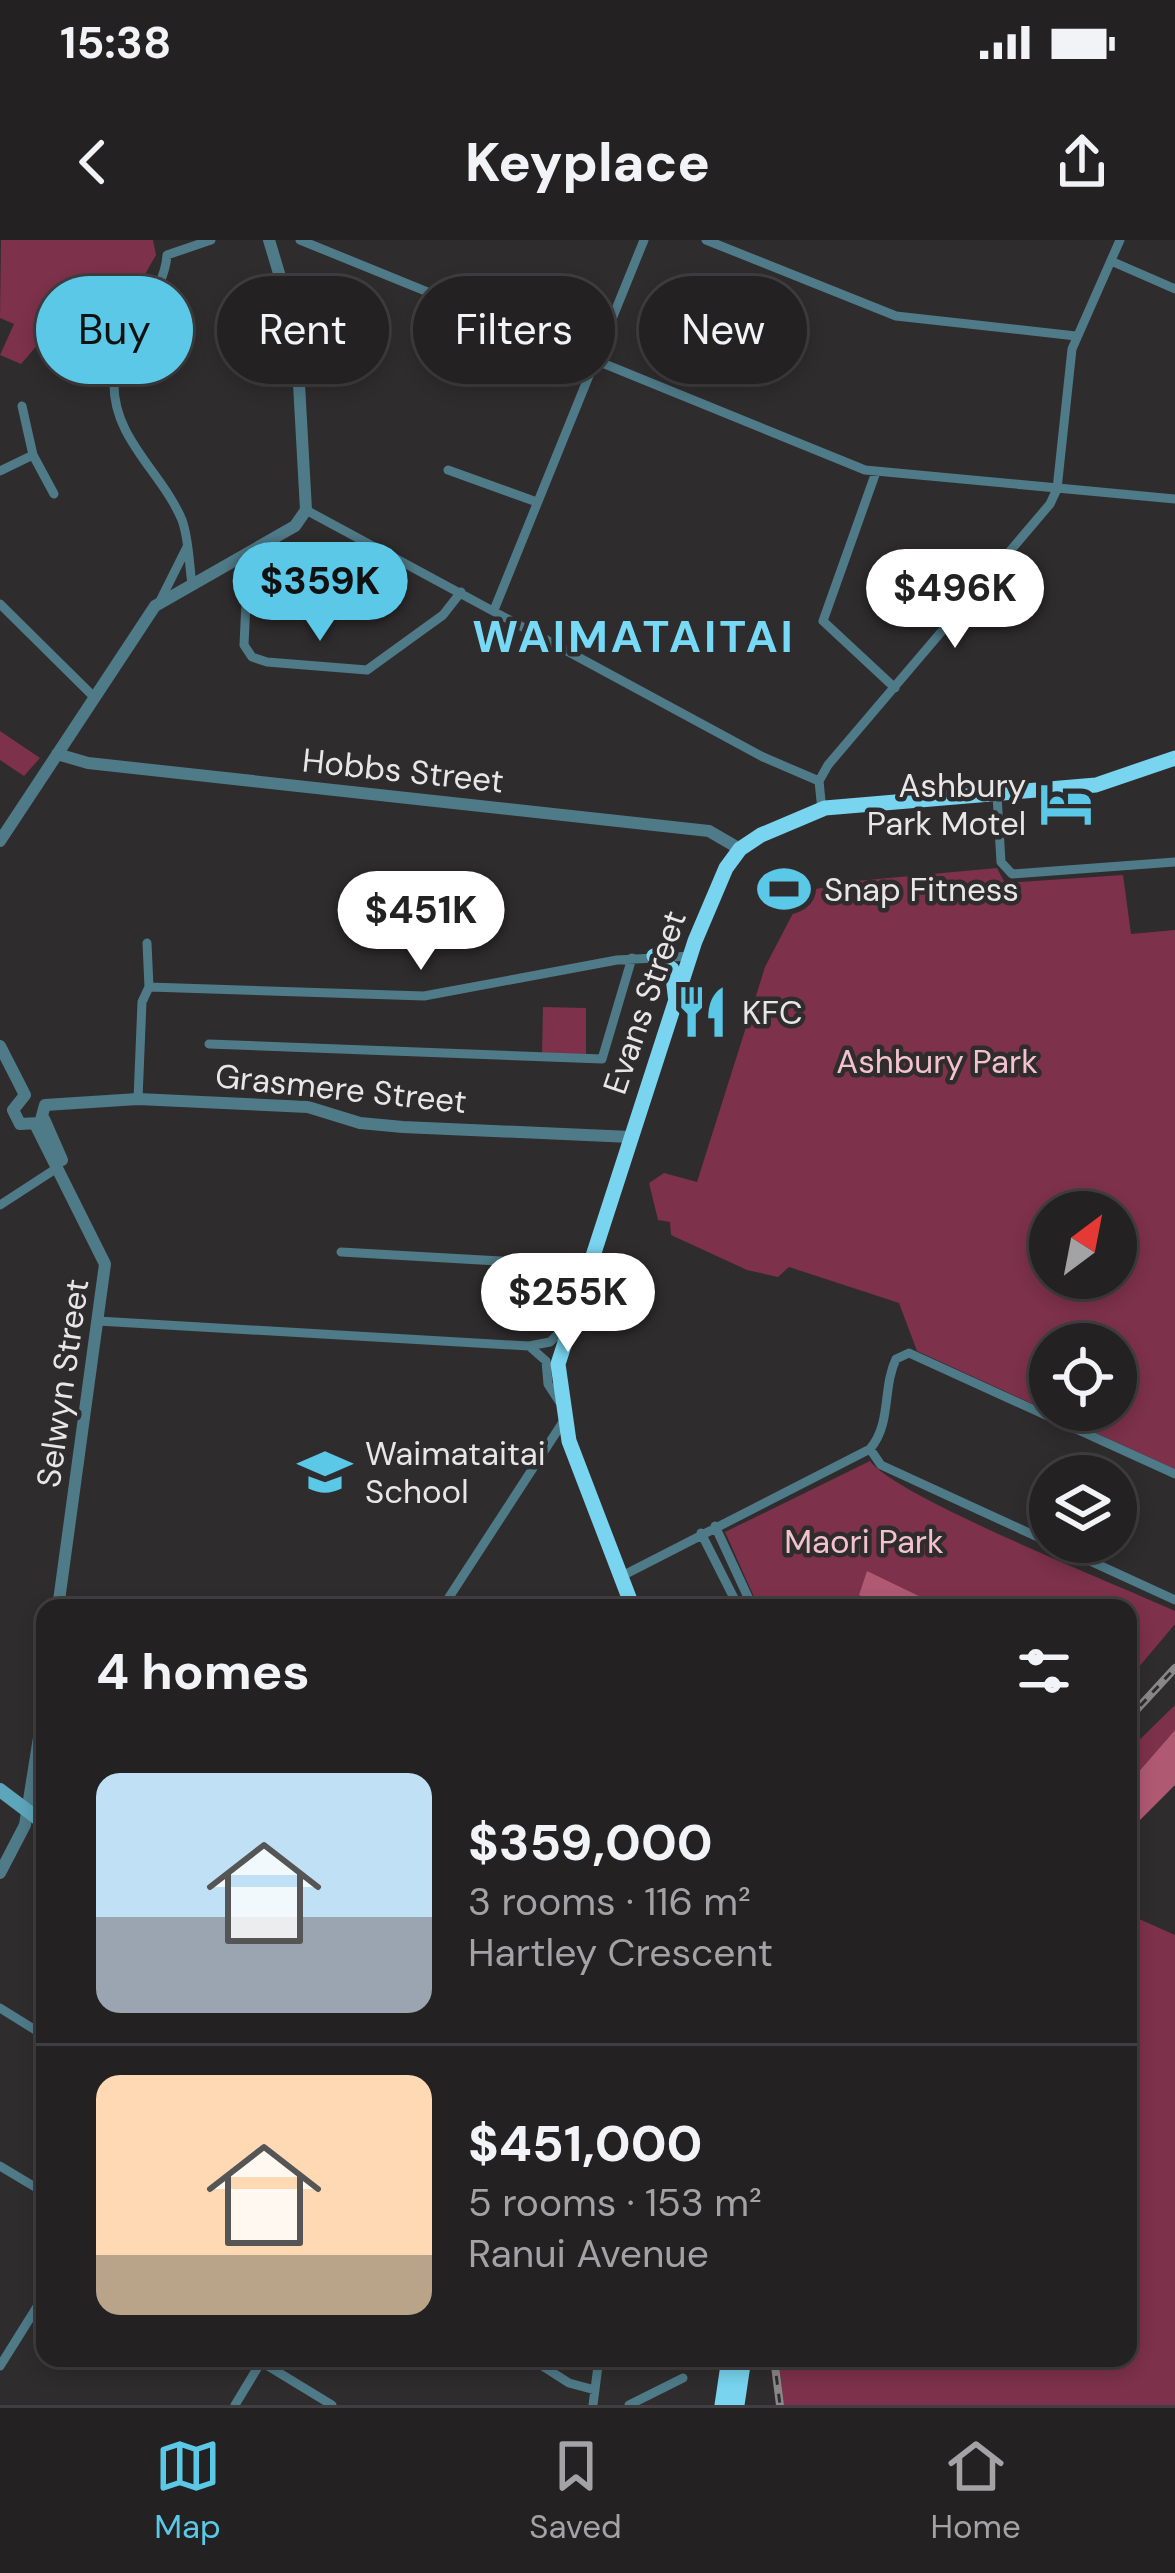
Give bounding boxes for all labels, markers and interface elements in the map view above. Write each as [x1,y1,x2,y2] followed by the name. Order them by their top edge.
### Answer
[60,13,171,72] text: 15:38
[465,127,710,198] text: Keyplace
[60,129,126,195] icon: back
[1049,129,1115,195] icon: share
[36,276,193,384] chip: Buy
[217,276,389,384] chip: Rent
[413,276,615,384] chip: Filters
[639,276,807,384] chip: New
[236,542,404,644] pin: $359K
[871,549,1039,651] pin: $496K
[260,555,380,606] text: $359K
[893,562,1017,613] text: $496K
[472,607,796,666] district label: WAIMATAITAI
[300,739,506,802] street label: Hobbs Street
[867,764,1026,845] place label: Ashbury Park Motel
[1037,775,1095,833] hotel icon: Ashbury Park Motel
[755,860,813,918] sports icon: Snap Fitness
[824,868,1019,911] place label: Snap Fitness
[337,871,505,973] pin: $451K
[365,884,477,935] text: $451K
[593,905,696,1099] street label: Evans Street
[673,983,731,1041] restaurant icon: KFC
[742,991,803,1034] place label: KFC
[836,1040,1038,1083] park label: Ashbury Park
[213,1054,469,1123] street label: Grasmere Street
[1029,1191,1137,1299] north arrow
[1029,1191,1137,1563] map controls
[484,1253,652,1355] pin: $255K
[508,1266,628,1317] text: $255K
[27,1276,98,1490] street label: Selwyn Street
[1029,1323,1137,1431] button: locate
[365,1432,546,1513] place label: Waimataitai School
[296,1443,354,1501] school or university icon: Waimataitai School
[1029,1455,1137,1563] button: layers
[784,1520,944,1563] park label: Maori Park
[96,1638,310,1705] text: 4 homes
[1011,1638,1077,1704] icon: filters
[468,1809,713,1876] text: $359,000
[192,1821,336,1965] icon: home
[468,1876,751,1927] text: 3 rooms · 116 m²
[468,1927,773,1978] text: Hartley Crescent
[468,2110,703,2177] text: $451,000
[192,2123,336,2267] icon: home
[468,2177,762,2228] text: 5 rooms · 153 m²
[468,2228,709,2279] text: Ranui Avenue
[154,2433,221,2548] tab: Map
[529,2433,622,2548] tab: Saved
[930,2433,1021,2548] tab: Home

